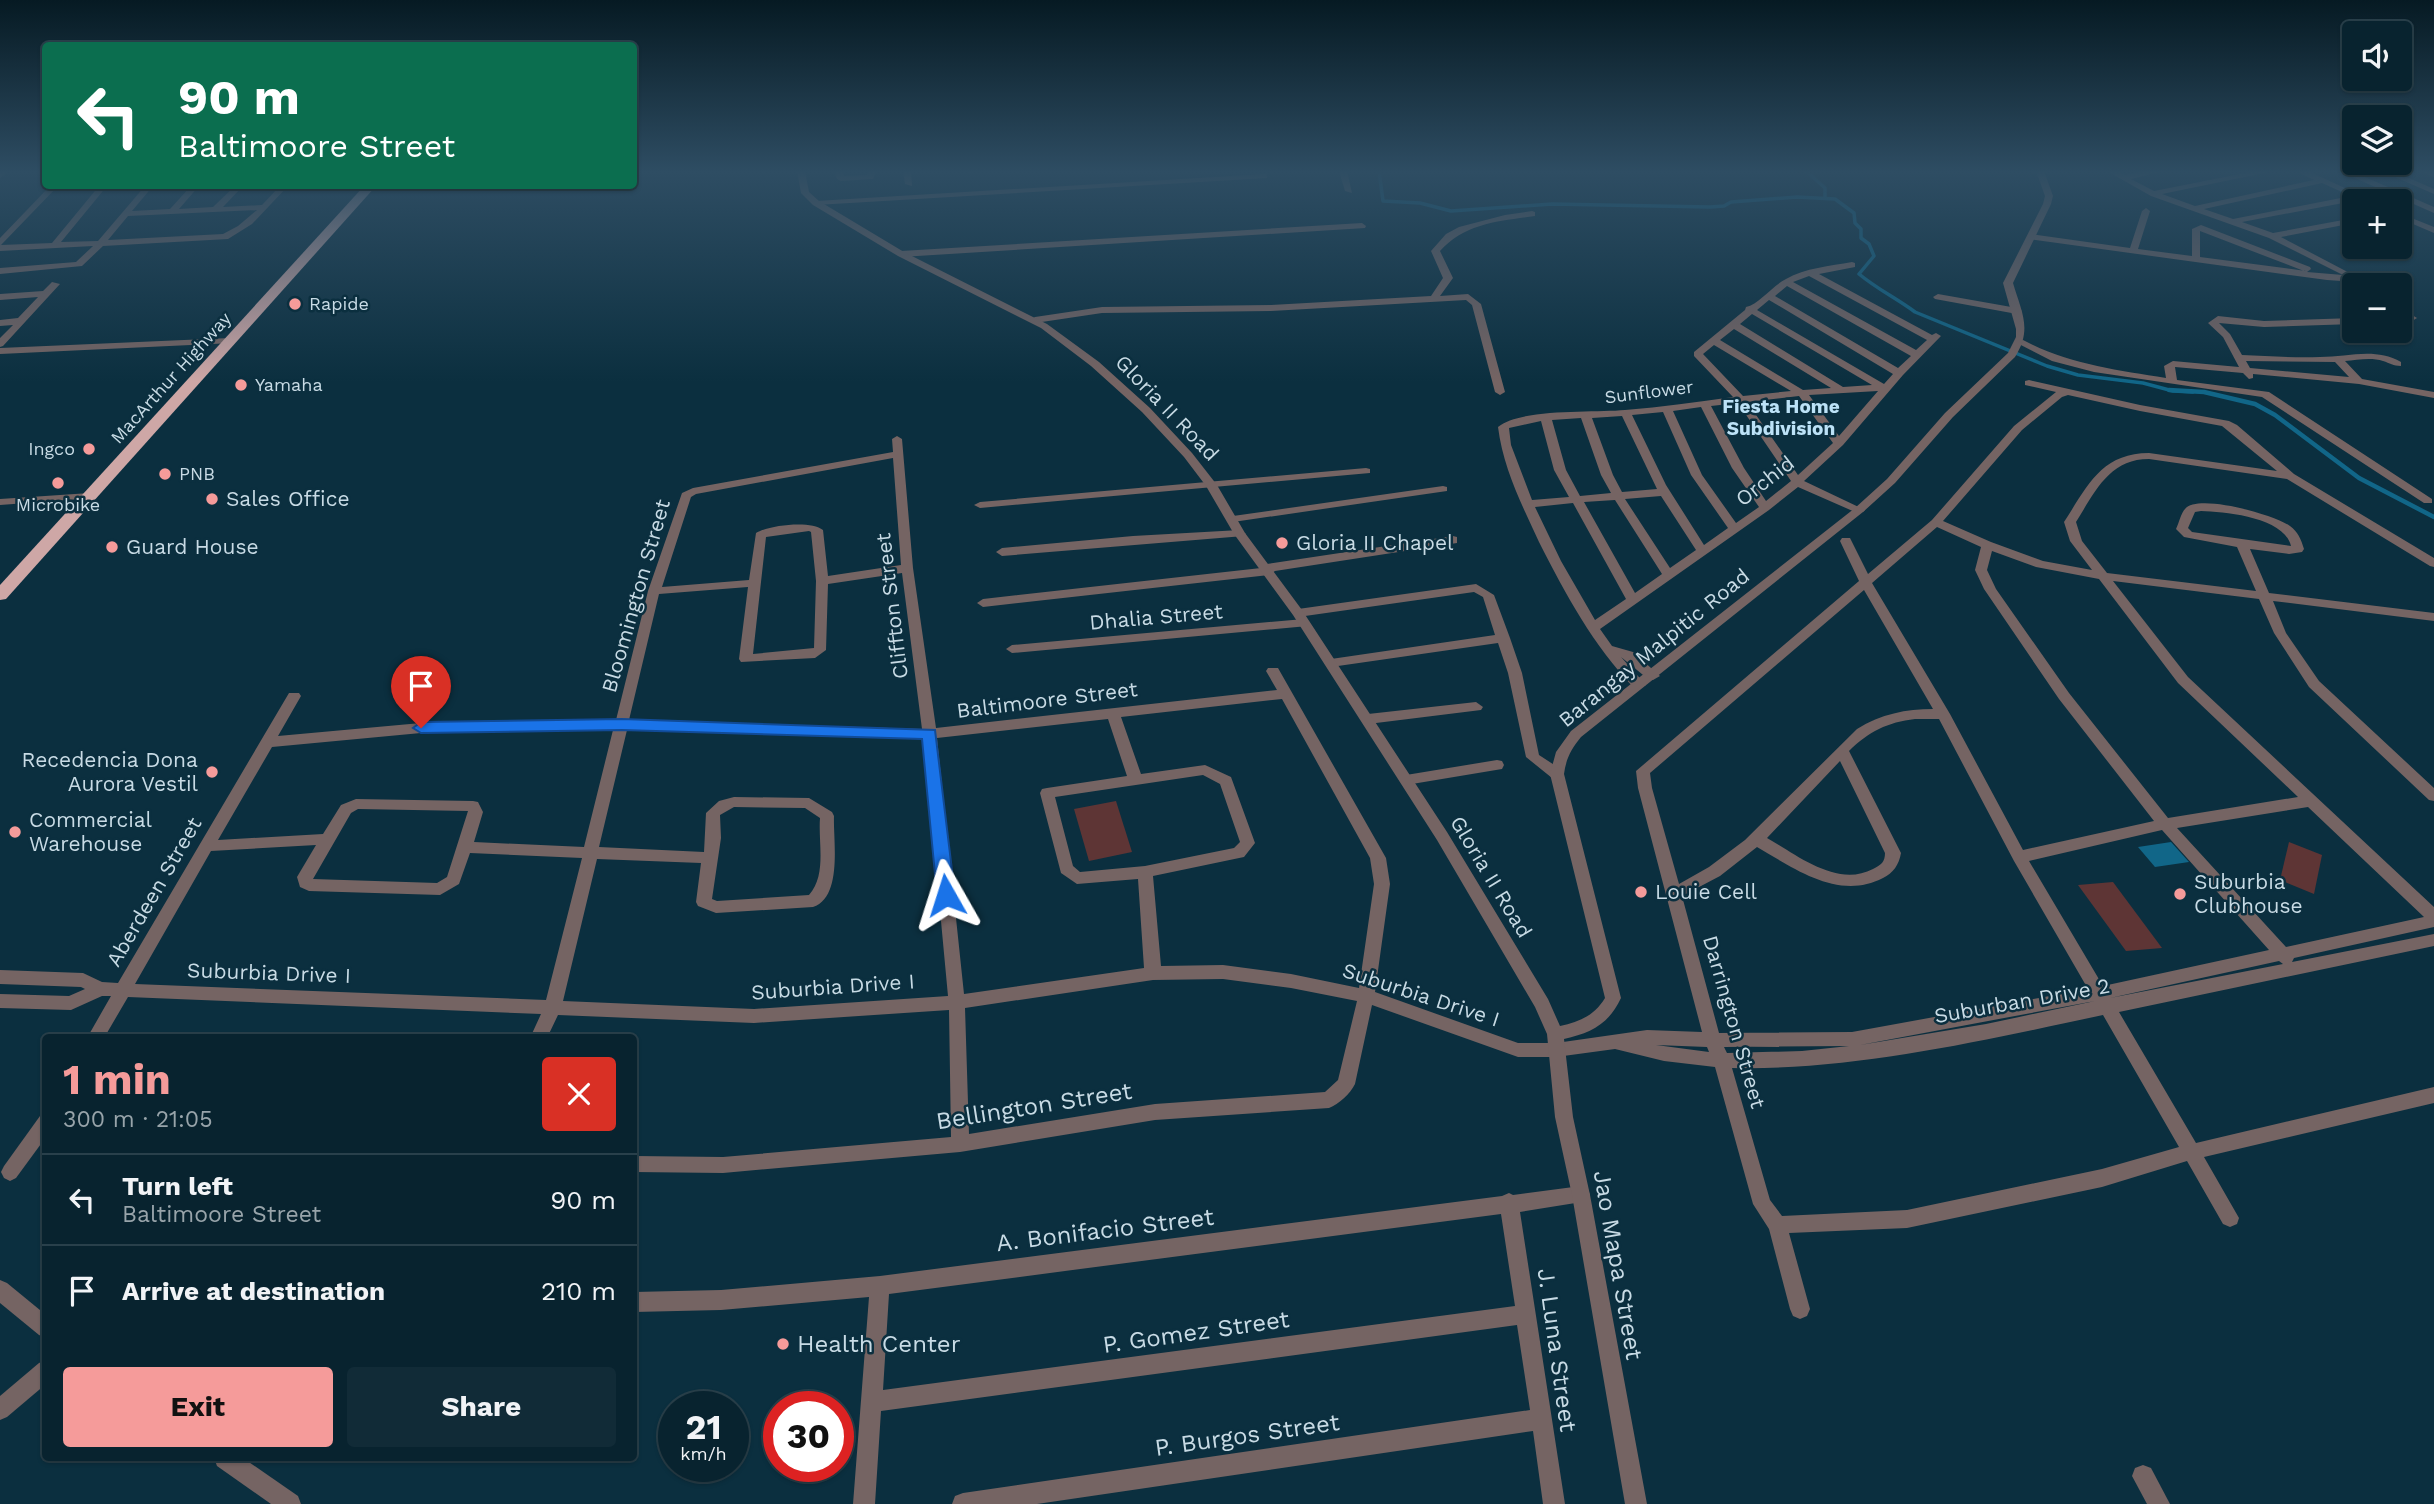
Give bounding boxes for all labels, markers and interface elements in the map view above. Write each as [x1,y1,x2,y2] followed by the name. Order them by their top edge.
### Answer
[2342,21,2412,343] map controls
[2342,21,2412,91] button: sound
[178,68,300,126] text: 90 m
[63,70,154,161] icon: left
[2342,105,2412,175] button: layers
[178,127,455,165] text: Baltimoore Street
[2342,189,2412,259] button: +
[2342,273,2412,343] button: −
[309,293,369,314] place label: Rapide
[287,296,303,312] marker: Rapide
[106,307,236,448] street label: MacArthur Highway
[1111,349,1224,466] street label: Gloria II Road
[255,374,323,395] place label: Yamaha
[1603,376,1694,407] street label: Sunflower
[233,377,249,393] marker: Yamaha
[1722,395,1840,440] district label: Fiesta Home Subdivision
[28,438,75,459] place label: Ingco
[81,441,97,457] marker: Ingco
[1730,450,1799,511] street label: Orchid
[179,463,215,484] place label: PNB
[157,466,173,482] marker: PNB
[50,475,66,491] marker: Microbike
[226,486,350,511] place label: Sales Office
[204,491,220,507] marker: Sales Office
[16,494,100,515] place label: Microbike
[596,496,675,695] street label: Bloomington Street
[1296,530,1454,555] place label: Gloria II Chapel
[870,532,913,680] street label: Cliffton Street
[126,534,259,559] place label: Guard House
[1274,535,1290,551] marker: Gloria II Chapel
[104,539,120,555] marker: Guard House
[1553,563,1754,732] street label: Barangay Malpitic Road
[1088,598,1224,635] street label: Dhalia Street
[391,656,451,728] pin
[402,667,440,705] icon: arrive
[955,676,1139,723] street label: Baltimoore Street
[22,747,199,796] place label: Recedencia Dona Aurora Vestil
[204,764,220,780] marker: Recedencia Dona Aurora Vestil
[29,807,153,856] place label: Commercial Warehouse
[1445,811,1538,942] street label: Gloria II Road
[101,813,207,971] street label: Aberdeen Street
[7,824,23,840] marker: Commercial Warehouse
[909,858,983,932] position arrow
[2194,869,2303,918] place label: Suburbia Clubhouse
[1655,879,1758,904] place label: Louie Cell
[1633,884,1649,900] marker: Louie Cell
[2172,886,2188,902] marker: Suburbia Clubhouse
[1698,933,1771,1111] street label: Darrington Street
[187,957,351,988] street label: Suburbia Drive I
[1339,957,1503,1032] street label: Suburbia Drive I
[750,968,916,1005] street label: Suburbia Drive I
[1932,973,2112,1028] street label: Suburban Drive 2
[63,1055,171,1104] text: 1 min
[542,1057,616,1131] button: close
[934,1077,1134,1135] street label: Bellington Street
[63,1106,213,1133] text: 300 m · 21:05
[1588,1168,1648,1362] street label: Jao Mapa Street
[122,1171,233,1201] text: Turn left
[63,1181,101,1219] icon: left
[550,1185,616,1215] text: 90 m
[122,1201,321,1228] text: Baltimoore Street
[995,1203,1215,1257] street label: A. Bonifacio Street
[1532,1266,1582,1434] street label: J. Luna Street
[63,1272,101,1310] icon: arrive
[122,1276,385,1306] text: Arrive at destination
[541,1276,616,1306] text: 210 m
[1101,1305,1291,1359] street label: P. Gomez Street
[797,1330,961,1358] place label: Health Center
[775,1336,791,1352] marker: Health Center
[63,1367,333,1447] button: Exit
[347,1367,616,1447] button: Share
[763,1391,854,1482] speed limit sign: 30
[686,1406,721,1448] text: 21
[1153,1408,1341,1462] street label: P. Burgos Street
[680,1443,727,1464] text: km/h

